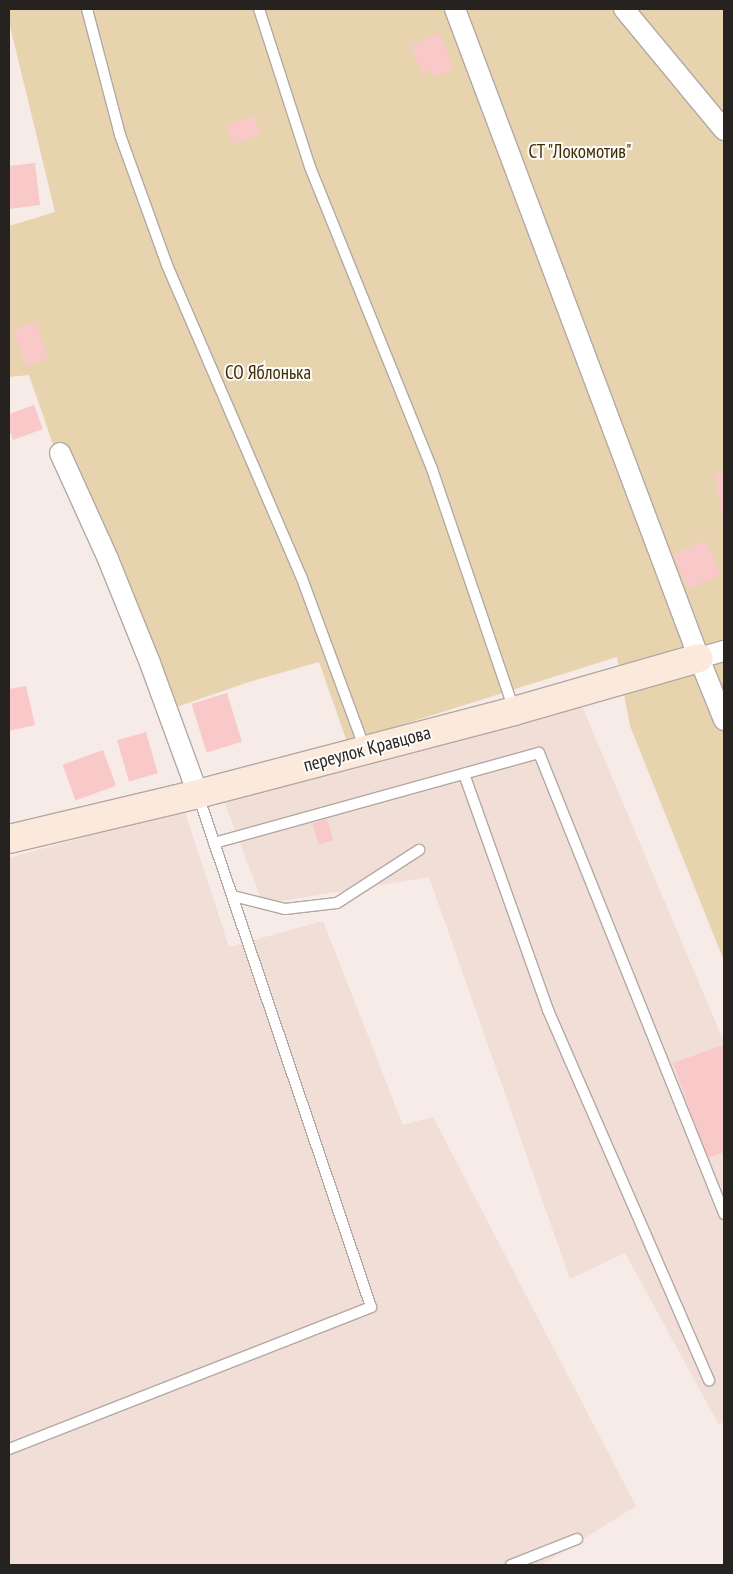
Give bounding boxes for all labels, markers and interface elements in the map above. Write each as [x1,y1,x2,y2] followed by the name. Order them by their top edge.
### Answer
[528,141,632,163] park label: СТ "Локомотив"
[225,362,311,384] park label: СО Яблонька
[301,721,433,777] street label: переулок Кравцова

